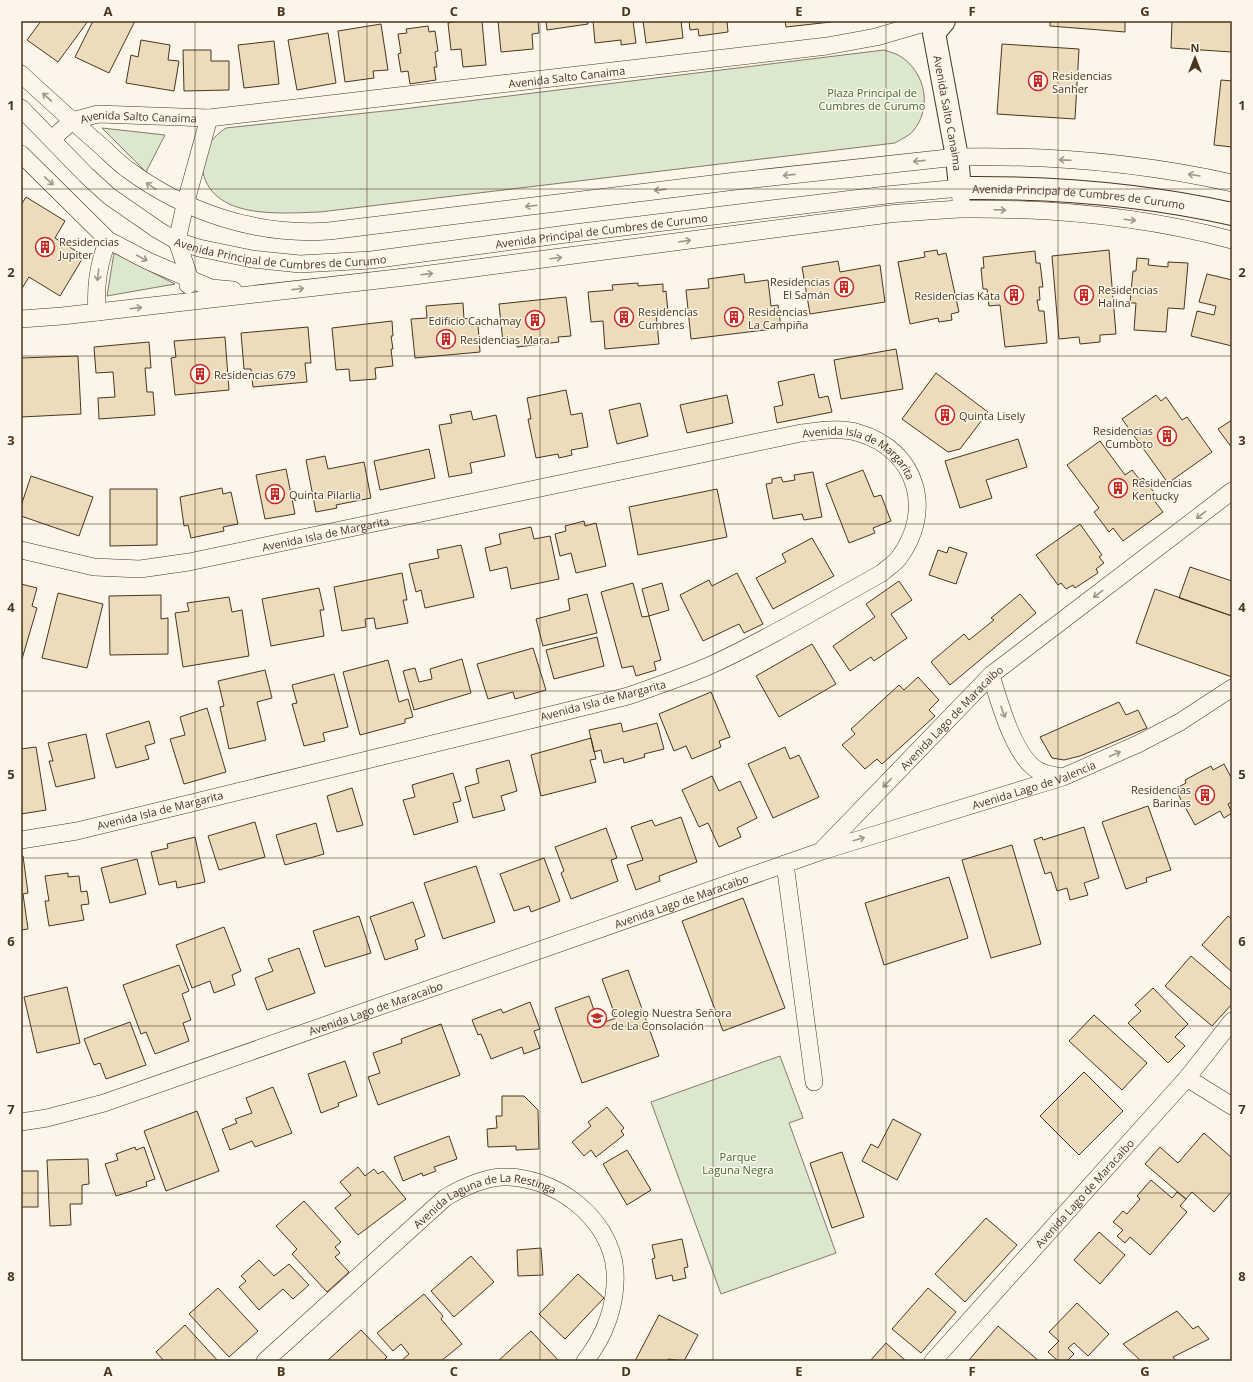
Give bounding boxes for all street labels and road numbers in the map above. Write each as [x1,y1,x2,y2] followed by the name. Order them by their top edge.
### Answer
[931,54,966,172] street label: Avenida Salto Canaima
[508,62,626,91] street label: Avenida Salto Canaima
[78,107,197,126] street label: Avenida Salto Canaima
[972,180,1187,212] street label: Avenida Principal de Cumbres de Curumo
[494,209,709,251] street label: Avenida Principal de Cumbres de Curumo
[173,233,387,272] street label: Avenida Principal de Cumbres de Curumo
[801,422,919,482] street label: Avenida Isla de Margarita
[260,513,391,554] street label: Avenida Isla de Margarita
[896,661,1006,773] street label: Avenida Lago de Maracaibo
[538,676,668,724] street label: Avenida Isla de Margarita
[970,756,1098,812] street label: Avenida Lago de Valencia
[95,787,225,833] street label: Avenida Isla de Margarita
[612,870,751,931] street label: Avenida Lago de Maracaibo
[306,977,445,1038] street label: Avenida Lago de Maracaibo
[1031,1135,1137,1250] street label: Avenida Lago de Maracaibo
[409,1169,559,1231] street label: Avenida Laguna de La Restinga

